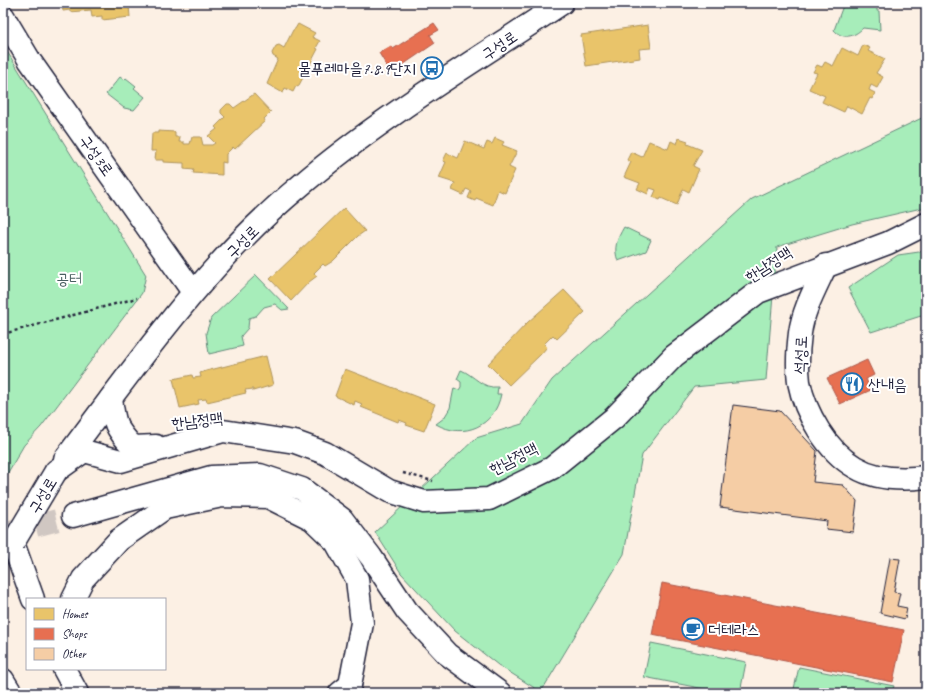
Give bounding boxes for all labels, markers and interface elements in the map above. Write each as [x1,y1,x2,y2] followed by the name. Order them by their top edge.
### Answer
[478,27,521,65] street label: 구성로
[419,55,445,81] bus stop icon: 물푸레마을7.8.9단지
[298,59,416,79] place label: 물푸레마을7.8.9단지
[75,131,118,180] street label: 구성3로
[222,221,263,262] street label: 구성로
[742,242,796,287] street label: 한남정맥
[56,269,82,289] park label: 공터
[790,335,812,375] street label: 석성로
[839,371,865,397] restaurant icon: 산내음
[868,375,907,395] place label: 산내음
[170,408,224,434] street label: 한남정맥
[486,438,541,479] street label: 한남정맥
[24,474,61,517] street label: 구성로
[26,598,166,670] legend
[62,606,89,622] text: Homes
[680,616,706,642] cafe icon: 더테라스
[708,620,760,640] place label: 더테라스
[62,626,87,642] text: Shops
[62,646,88,662] text: Other

